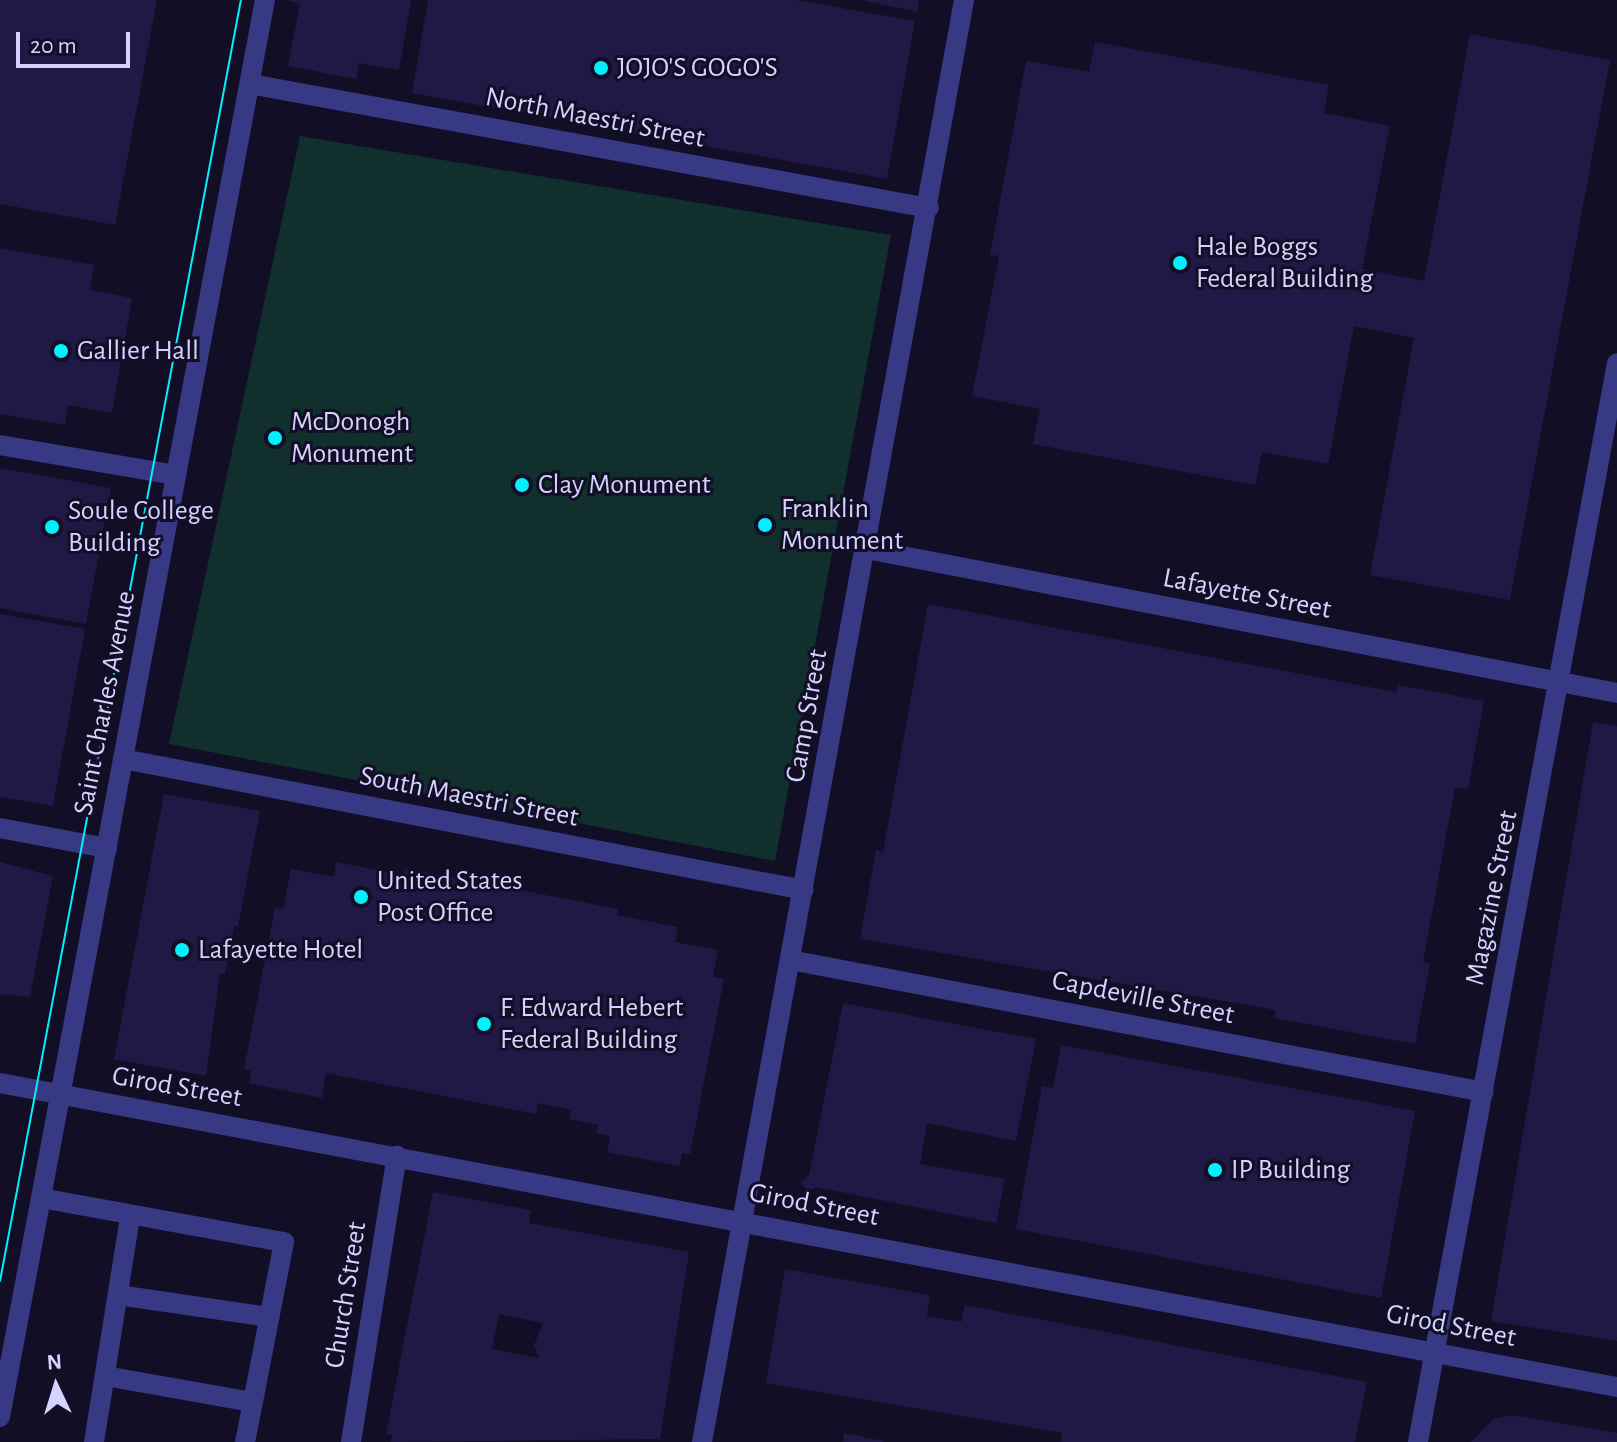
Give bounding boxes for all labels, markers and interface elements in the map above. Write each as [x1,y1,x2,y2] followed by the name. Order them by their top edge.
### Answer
[20,16,134,66] scale bar
[30,34,77,58] text: 20 m
[617,51,778,85] place label: JOJO'S GOGO'S
[592,59,610,77] marker: JOJO'S GOGO'S
[483,80,707,156] street label: North Maestri Street
[1196,230,1373,296] place label: Hale Boggs Federal Building
[1171,254,1189,272] marker: Hale Boggs Federal Building
[77,334,199,368] place label: Gallier Hall
[52,342,70,360] marker: Gallier Hall
[291,405,413,471] place label: McDonogh Monument
[266,429,284,447] marker: McDonogh Monument
[538,468,711,502] place label: Clay Monument
[513,476,531,494] marker: Clay Monument
[781,492,903,558] place label: Franklin Monument
[68,494,214,560] place label: Soule College Building
[756,516,774,534] marker: Franklin Monument
[43,518,61,536] marker: Soule College Building
[1160,561,1334,627] street label: Lafayette Street
[67,588,143,818] street label: Saint Charles Avenue
[779,647,835,785] street label: Camp Street
[357,759,581,835] street label: South Maestri Street
[1459,808,1525,988] street label: Magazine Street
[377,864,523,930] place label: United States Post Office
[352,888,370,906] marker: United States Post Office
[198,933,363,967] place label: Lafayette Hotel
[173,941,191,959] marker: Lafayette Hotel
[1049,964,1237,1032] street label: Capdeville Street
[500,991,684,1057] place label: F. Edward Hebert Federal Building
[475,1015,493,1033] marker: F. Edward Hebert Federal Building
[109,1059,245,1115] street label: Girod Street
[1231,1153,1350,1187] place label: IP Building
[1206,1161,1224,1179] marker: IP Building
[746,1176,882,1234] street label: Girod Street
[318,1219,374,1371] street label: Church Street
[1383,1297,1519,1355] street label: Girod Street
[16,1346,96,1426] north arrow
[46,1351,63,1374] text: N

